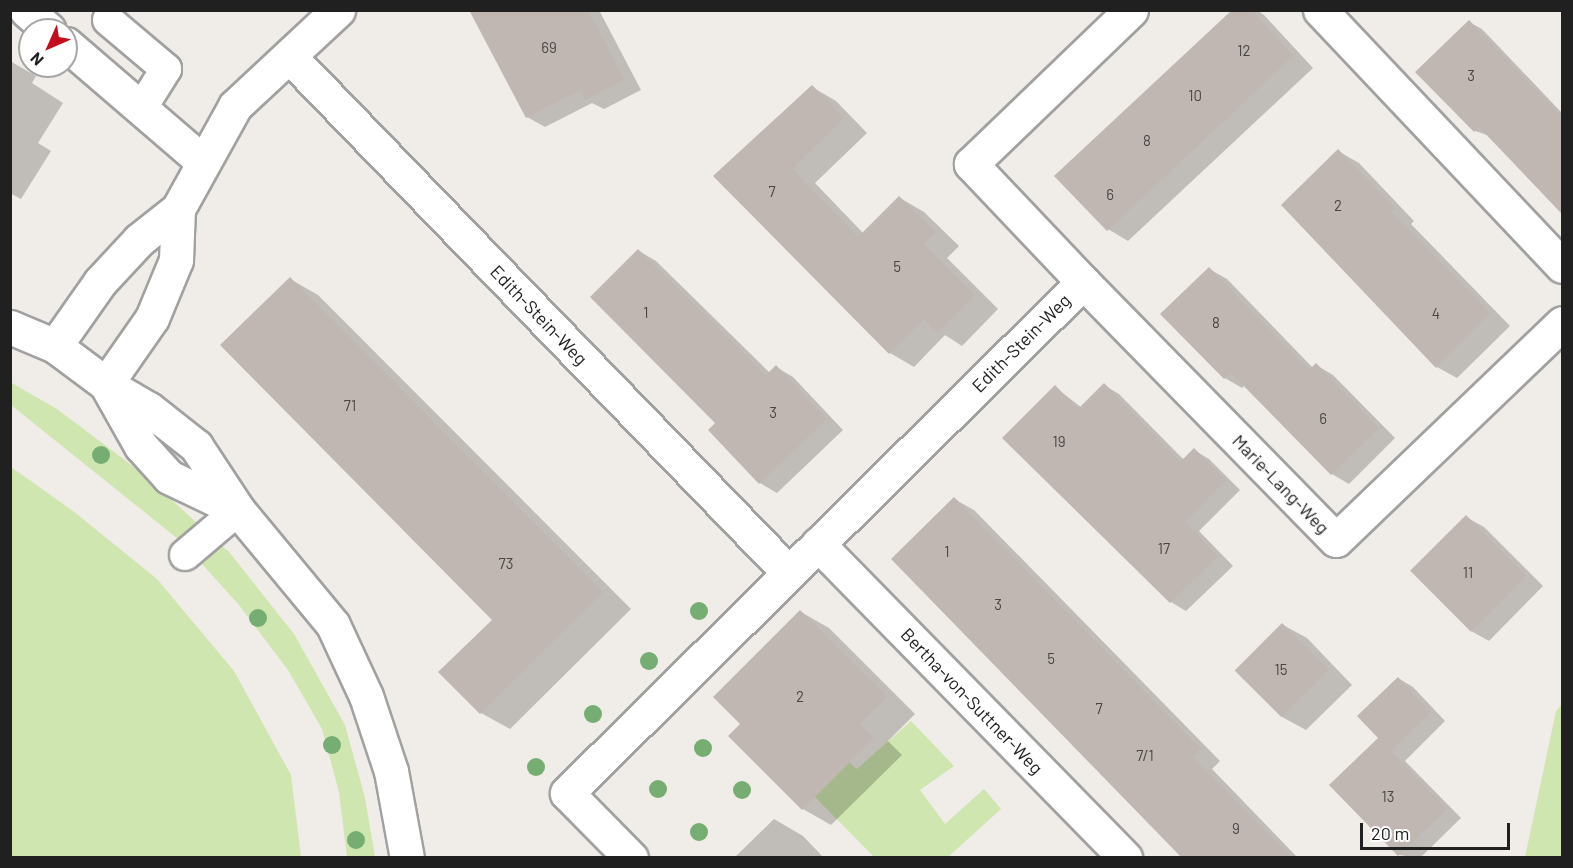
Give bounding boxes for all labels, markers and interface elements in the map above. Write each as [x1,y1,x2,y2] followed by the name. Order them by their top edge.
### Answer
[18,18,78,78] north arrow
[541,39,557,57] house number: 69
[1237,42,1251,60] house number: 12
[26,49,47,70] text: N
[1467,67,1475,85] house number: 3
[1188,87,1202,105] house number: 10
[1143,132,1151,150] house number: 8
[768,183,776,201] house number: 7
[1106,186,1114,204] house number: 6
[1334,197,1342,215] house number: 2
[893,258,901,276] house number: 5
[486,261,592,369] street label: Edith-Stein-Weg
[967,289,1075,397] street label: Edith-Stein-Weg
[643,304,649,322] house number: 1
[1432,305,1440,323] house number: 4
[1212,314,1220,332] house number: 8
[344,397,356,415] house number: 71
[769,404,777,422] house number: 3
[1319,410,1327,428] house number: 6
[1228,430,1334,538] street label: Marie-Lang-Weg
[1052,433,1066,451] house number: 19
[1158,540,1170,558] house number: 17
[944,543,950,561] house number: 1
[499,555,513,573] house number: 73
[1463,564,1473,582] house number: 11
[994,596,1002,614] house number: 3
[897,623,1047,779] street label: Bertha-von-Suttner-Weg
[1047,650,1055,668] house number: 5
[1275,661,1287,679] house number: 15
[796,688,804,706] house number: 2
[1095,700,1103,718] house number: 7
[1136,747,1154,765] house number: 7/1
[1382,788,1394,806] house number: 13
[1363,811,1513,849] scale bar
[1232,820,1240,838] house number: 9
[1371,822,1409,844] text: 20 m

